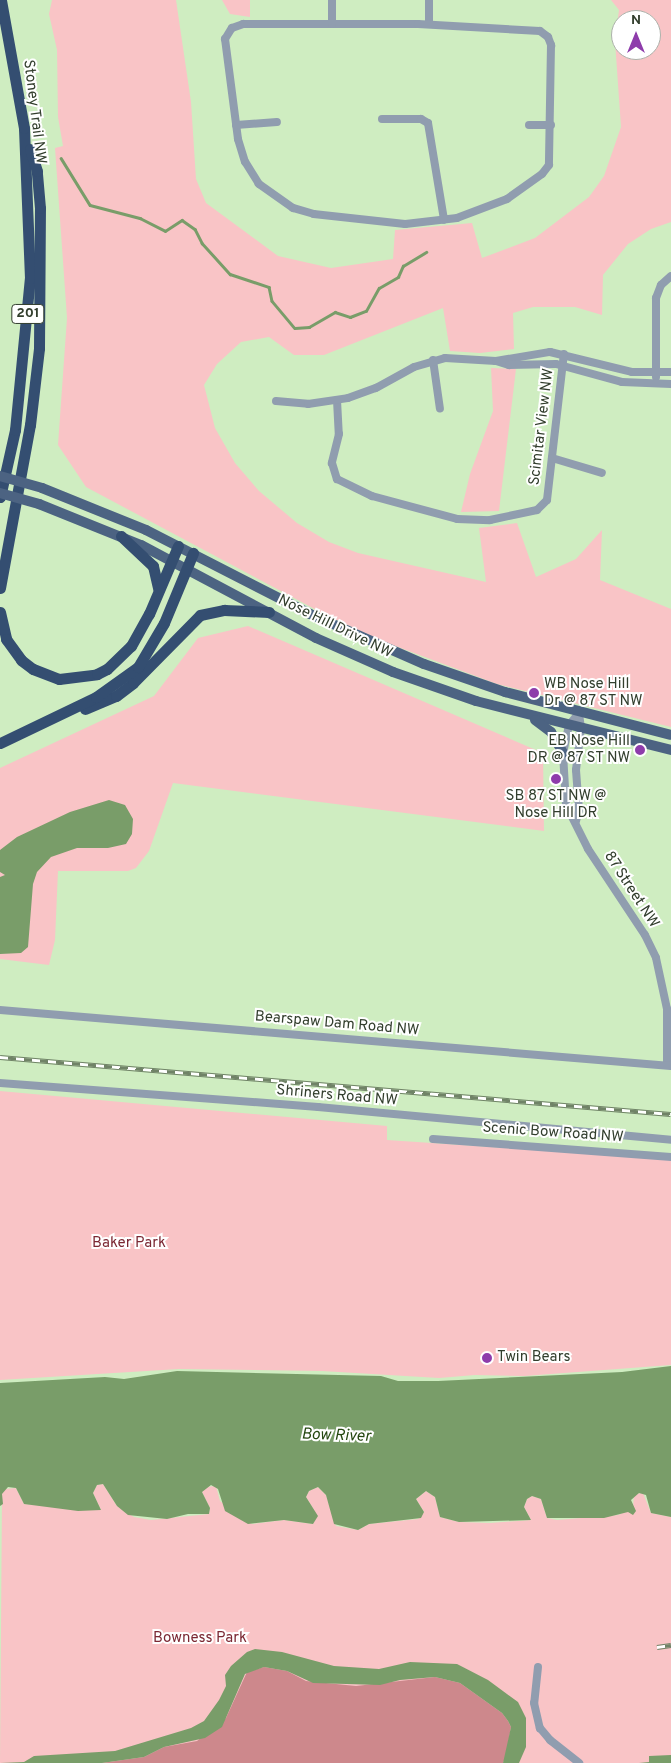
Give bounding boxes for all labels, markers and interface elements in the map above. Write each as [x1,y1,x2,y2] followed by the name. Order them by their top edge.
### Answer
[611,10,661,60] north arrow
[631,12,641,29] text: N
[19,58,49,166] street label: Stoney Trail NW
[10,302,46,326] road number: 201
[526,367,558,487] street label: Scimitar View NW
[275,591,395,663] street label: Nose Hill Drive NW
[544,675,644,710] place label: WB Nose Hill Dr @ 87 ST NW
[528,687,540,699] marker: WB Nose Hill Dr @ 87 ST NW
[526,732,630,767] place label: EB Nose Hill DR @ 87 ST NW
[634,744,646,756] marker: EB Nose Hill DR @ 87 ST NW
[550,773,562,785] marker: SB 87 ST NW @ Nose Hill DR
[505,787,607,822] place label: SB 87 ST NW @ Nose Hill DR
[599,848,663,932] street label: 87 Street NW
[254,1008,420,1040] street label: Bearspaw Dam Road NW
[276,1082,398,1110] street label: Shriners Road NW
[482,1119,624,1147] street label: Scenic Bow Road NW
[92,1235,166,1253] park label: Baker Park
[497,1349,570,1367] place label: Twin Bears
[481,1352,493,1364] marker: Twin Bears
[301,1425,371,1447] water label: Bow River
[153,1630,247,1648] park label: Bowness Park

